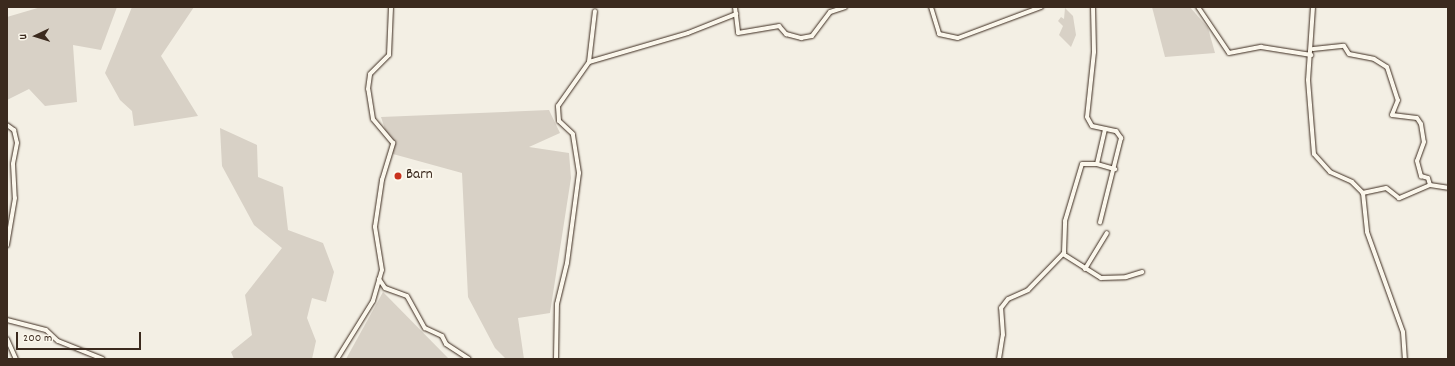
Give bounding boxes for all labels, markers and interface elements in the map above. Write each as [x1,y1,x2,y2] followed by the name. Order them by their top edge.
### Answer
[16,16,56,56] north arrow
[16,34,32,40] text: U
[406,167,433,185] place label: Barn
[393,171,403,181] marker: Barn
[18,324,143,350] scale bar
[23,330,52,347] text: 200 m

